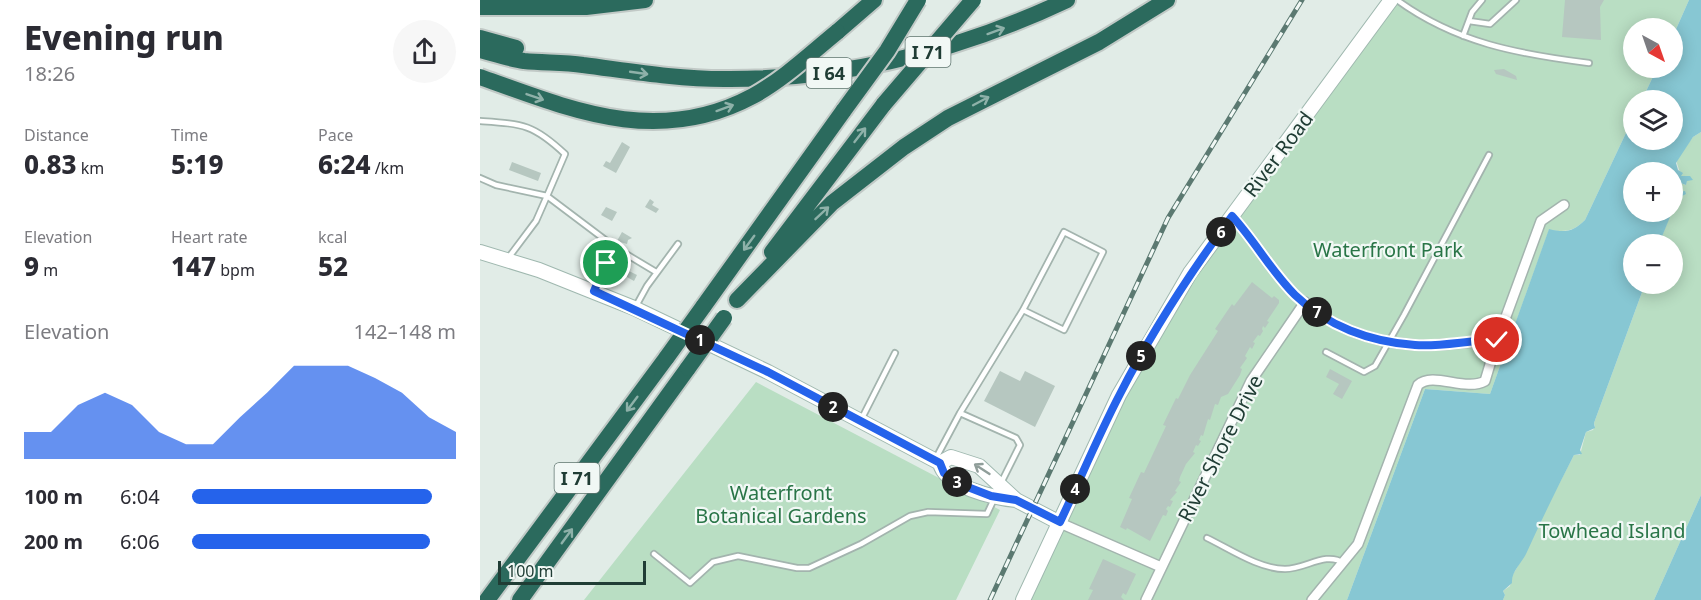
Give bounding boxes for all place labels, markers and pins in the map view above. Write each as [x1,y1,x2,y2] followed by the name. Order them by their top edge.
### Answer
[1206,217,1236,247] pin: 6
[580,237,631,288] pin
[1302,297,1332,327] pin: 7
[1471,314,1522,365] pin
[685,325,715,355] pin: 1
[1126,341,1156,371] pin: 5
[818,392,848,422] pin: 2
[942,467,972,497] pin: 3
[1060,474,1090,504] pin: 4

